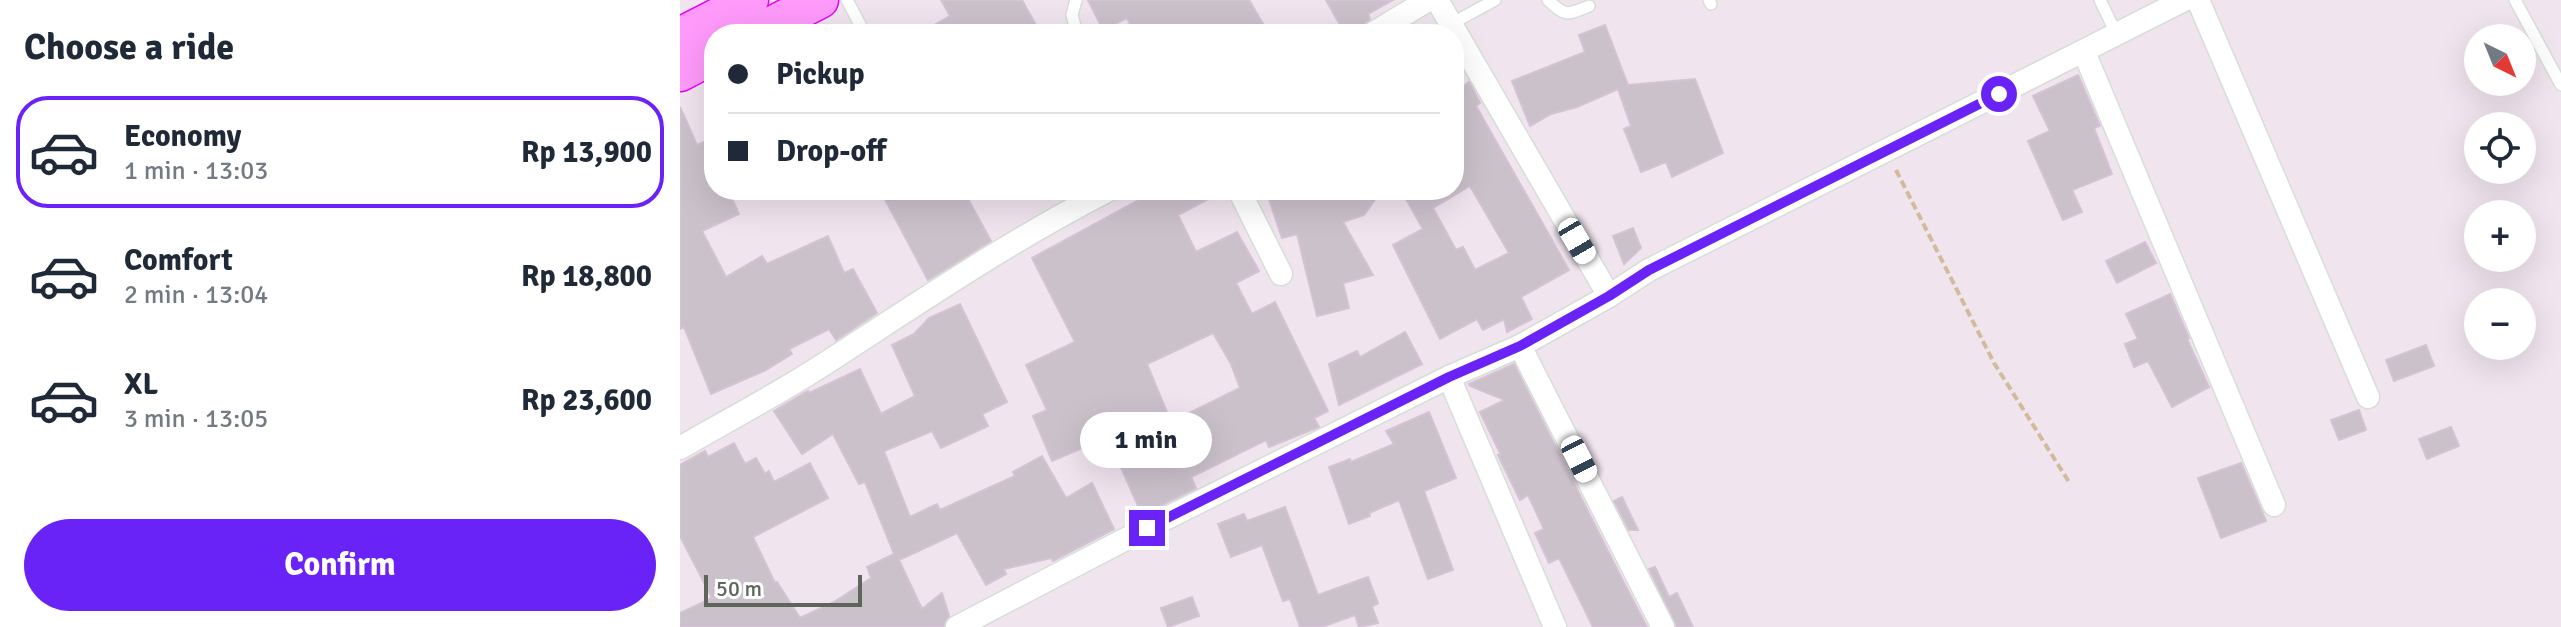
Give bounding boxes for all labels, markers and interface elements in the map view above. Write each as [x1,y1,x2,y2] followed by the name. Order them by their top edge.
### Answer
[2464,24,2536,96] north arrow
[2464,24,2536,360] map controls
[24,25,234,70] text: Choose a ride
[776,56,865,93] text: Pickup
[1981,76,2017,112] route start
[2464,112,2536,184] button: locate
[28,116,100,188] icon: car
[124,118,241,155] text: Economy
[776,133,886,170] text: Drop-off
[521,134,652,171] text: Rp 13,900
[124,155,268,187] text: 1 min · 13:03
[2464,200,2536,272] button: +
[1555,214,1599,268] car
[28,240,100,312] icon: car
[124,242,233,279] text: Comfort
[521,258,652,295] text: Rp 18,800
[124,279,268,311] text: 2 min · 13:04
[2464,288,2536,360] button: −
[28,364,100,436] icon: car
[124,366,158,403] text: XL
[521,382,652,419] text: Rp 23,600
[124,403,268,435] text: 3 min · 13:05
[1081,412,1213,468] callout: 1 min
[1115,424,1177,456] text: 1 min
[1557,432,1601,486] car
[1129,510,1165,546] route end
[24,519,656,611] button: Confirm
[704,571,862,607] scale bar
[716,575,762,602] text: 50 m

